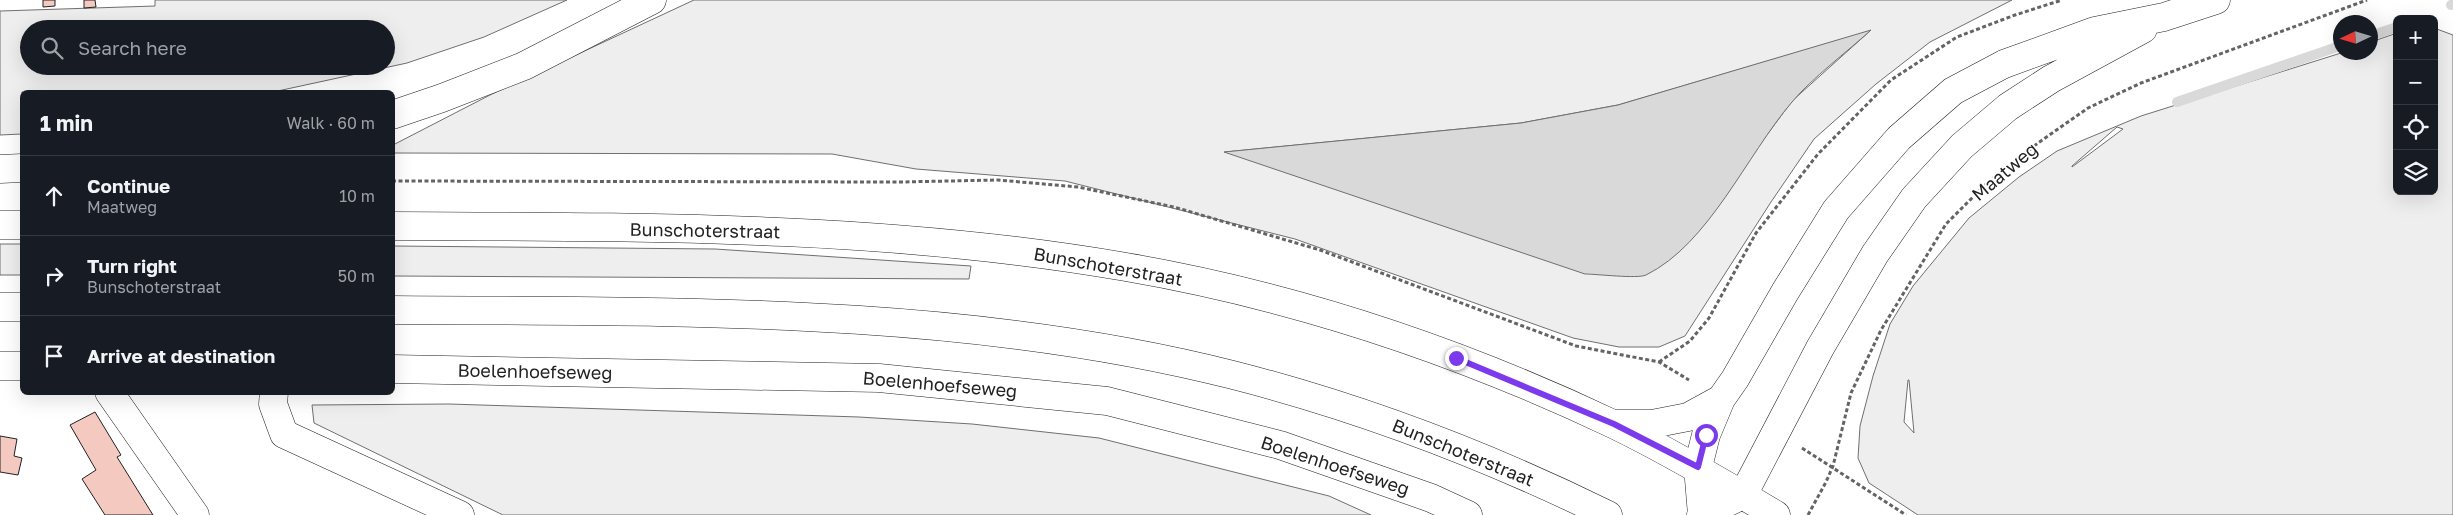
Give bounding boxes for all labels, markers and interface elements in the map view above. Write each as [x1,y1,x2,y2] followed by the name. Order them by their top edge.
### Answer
[2333,15,2378,60] north arrow
[2393,15,2438,195] map controls
[2393,15,2438,60] button: +
[20,20,395,75] search box
[38,34,66,62] icon: search
[78,36,187,59] text: Search here
[2393,60,2438,105] button: −
[2393,105,2438,150] button: locate
[40,110,93,136] text: 1 min
[287,113,375,133] text: Walk · 60 m
[1967,137,2042,205] street label: Maatweg
[2393,150,2438,195] button: layers
[87,174,170,197] text: Continue
[40,182,68,210] icon: ahead
[339,186,375,206] text: 10 m
[87,197,157,217] text: Maatweg
[629,218,781,242] street label: Bunschoterstraat
[1032,242,1184,290] street label: Bunschoterstraat
[87,254,177,277] text: Turn right
[40,262,68,290] icon: right
[338,266,375,286] text: 50 m
[87,277,221,297] text: Bunschoterstraat
[40,342,68,370] icon: arrive
[87,344,275,367] text: Arrive at destination
[1445,347,1468,370] route end
[457,359,613,383] street label: Boelenhoefseweg
[862,366,1018,402] street label: Boelenhoefseweg
[1389,414,1537,491] street label: Bunschoterstraat
[1695,424,1718,447] route start
[1258,431,1412,499] street label: Boelenhoefseweg

